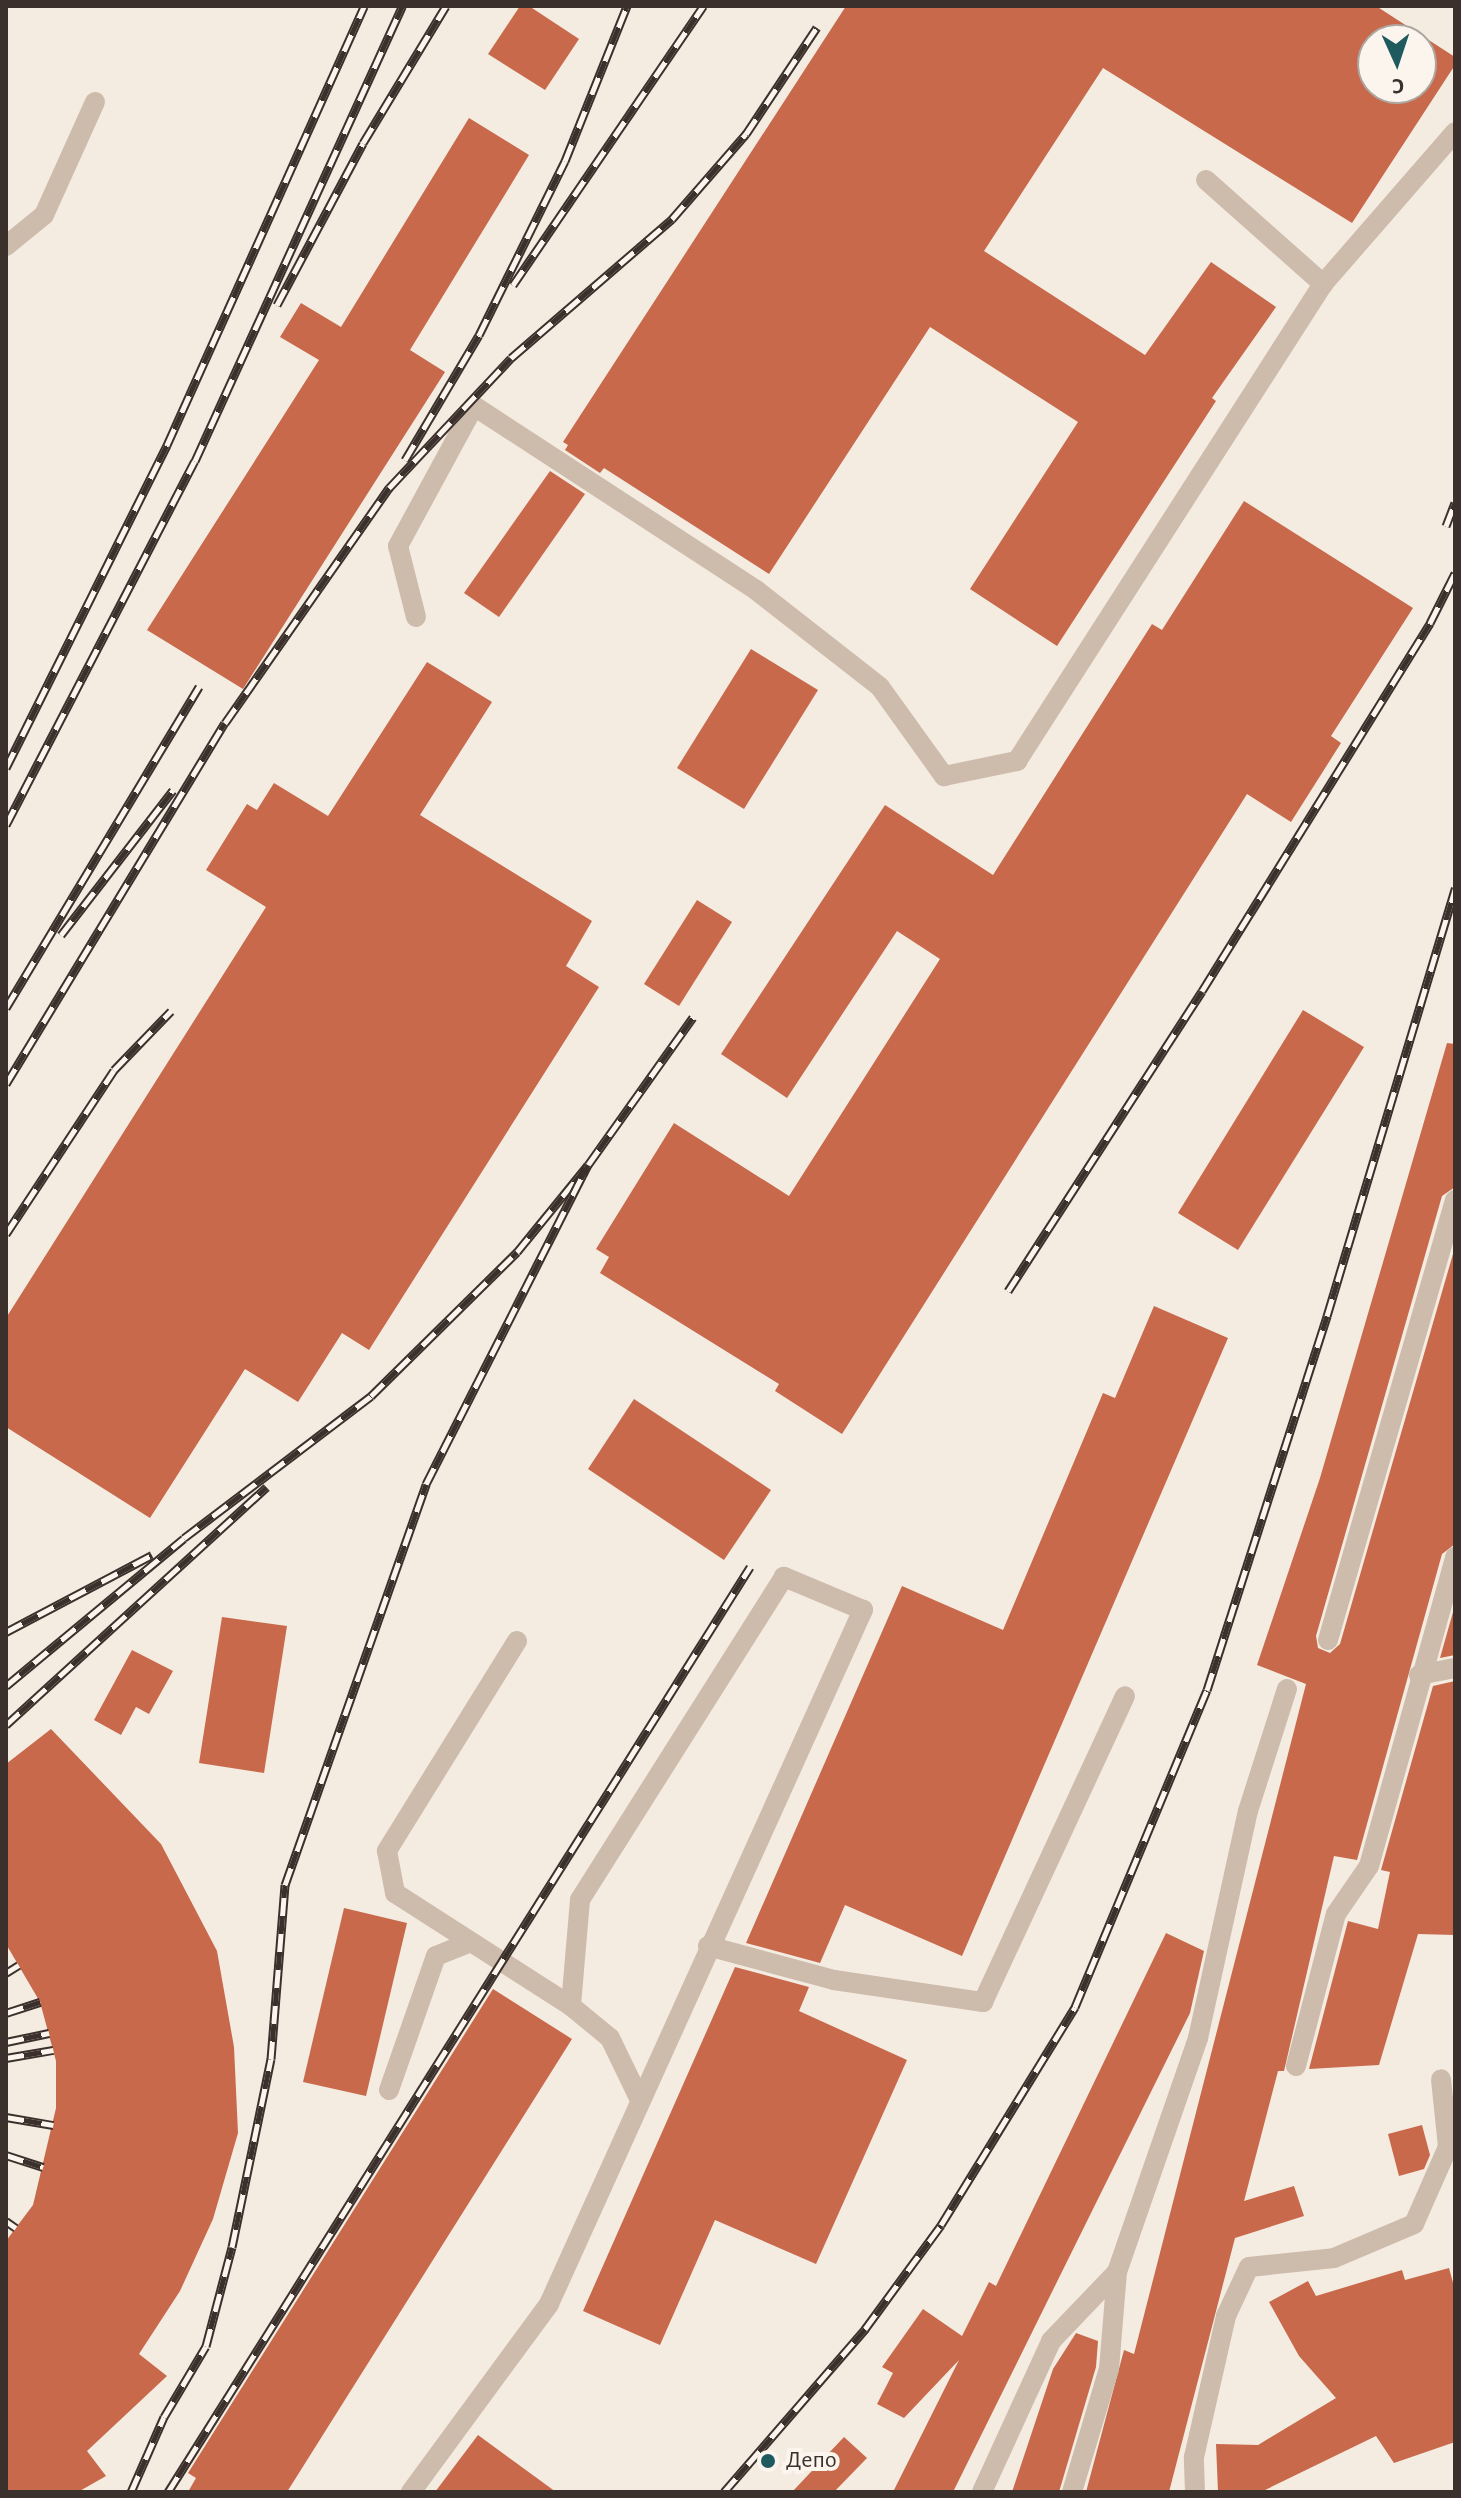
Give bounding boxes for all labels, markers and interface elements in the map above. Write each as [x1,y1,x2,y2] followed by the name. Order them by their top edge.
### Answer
[1357,24,1437,104] north arrow
[1392,75,1405,97] text: С
[786,2447,837,2475] place label: Депо
[757,2450,779,2472] marker: Депо

